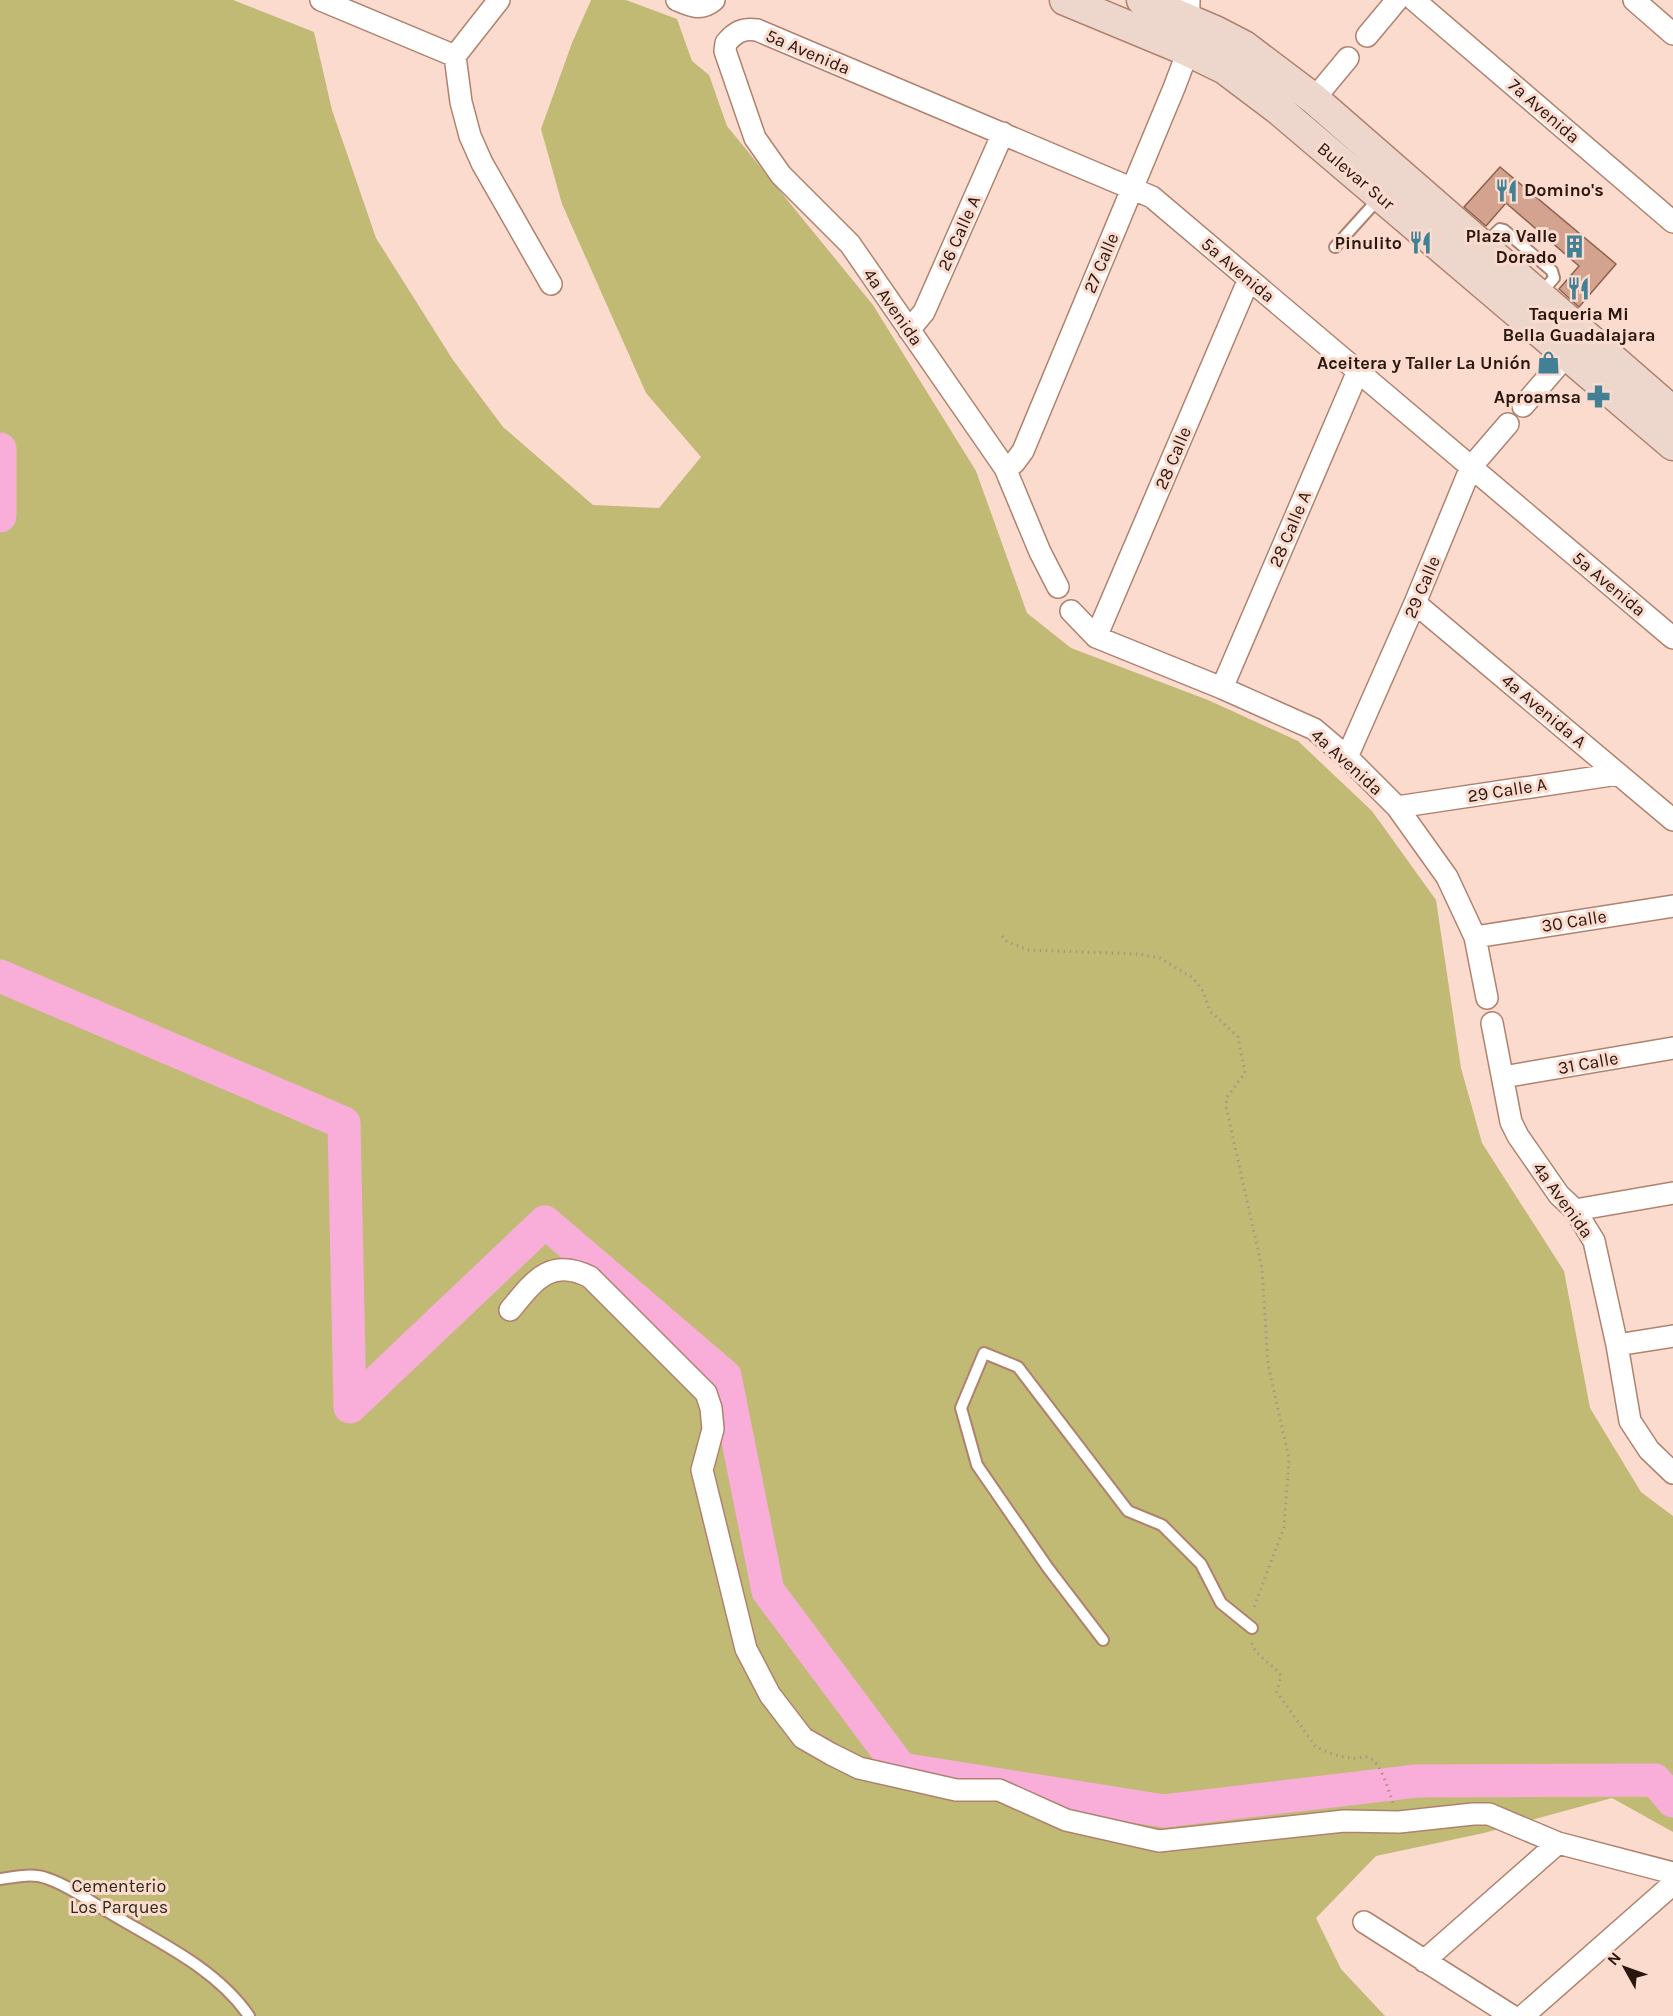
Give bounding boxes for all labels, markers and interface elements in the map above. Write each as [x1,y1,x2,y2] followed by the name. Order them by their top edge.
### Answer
[763,24,853,80] street label: 5a Avenida
[1504,74,1584,148] street label: 7a Avenida
[1313,137,1400,215] street label: Bulevar Sur
[1493,177,1519,203] restaurant icon: Domino's
[1524,179,1604,201] place label: Domino's
[933,192,985,274] street label: 26 Calle A
[1465,225,1557,268] place label: Plaza Valle Dorado
[1078,230,1124,296] street label: 27 Calle
[1407,230,1433,256] restaurant icon: Pinulito
[1334,232,1402,254] place label: Pinulito
[1197,233,1279,307] street label: 5a Avenida
[1562,233,1588,259] building icon: Plaza Valle Dorado
[858,264,928,350] street label: 4a Avenida
[1566,275,1592,301] restaurant icon: Taqueria Mi Bella Guadalajara
[1502,303,1656,346] place label: Taqueria Mi Bella Guadalajara
[1536,350,1562,376] shop icon: Aceitera y Taller La Unión
[1317,352,1531,374] place label: Aceitera y Taller La Unión
[1586,384,1612,410] pharmacy icon: Aproamsa
[1494,386,1581,408] place label: Aproamsa
[1150,423,1196,493] street label: 28 Calle
[1264,488,1316,570] street label: 28 Calle A
[1568,547,1650,621] street label: 5a Avenida
[1399,553,1445,621] street label: 29 Calle
[1497,669,1591,753] street label: 4a Avenida A
[1306,724,1388,800] street label: 4a Avenida
[1466,773,1548,807] street label: 29 Calle A
[1540,905,1608,937] street label: 30 Calle
[1556,1047,1620,1079] street label: 31 Calle
[1528,1157,1598,1243] street label: 4a Avenida
[70,1875,168,1918] park label: Cementerio Los Parques
[1595,1938,1655,1998] north arrow
[1603,1948,1625,1969] text: N

